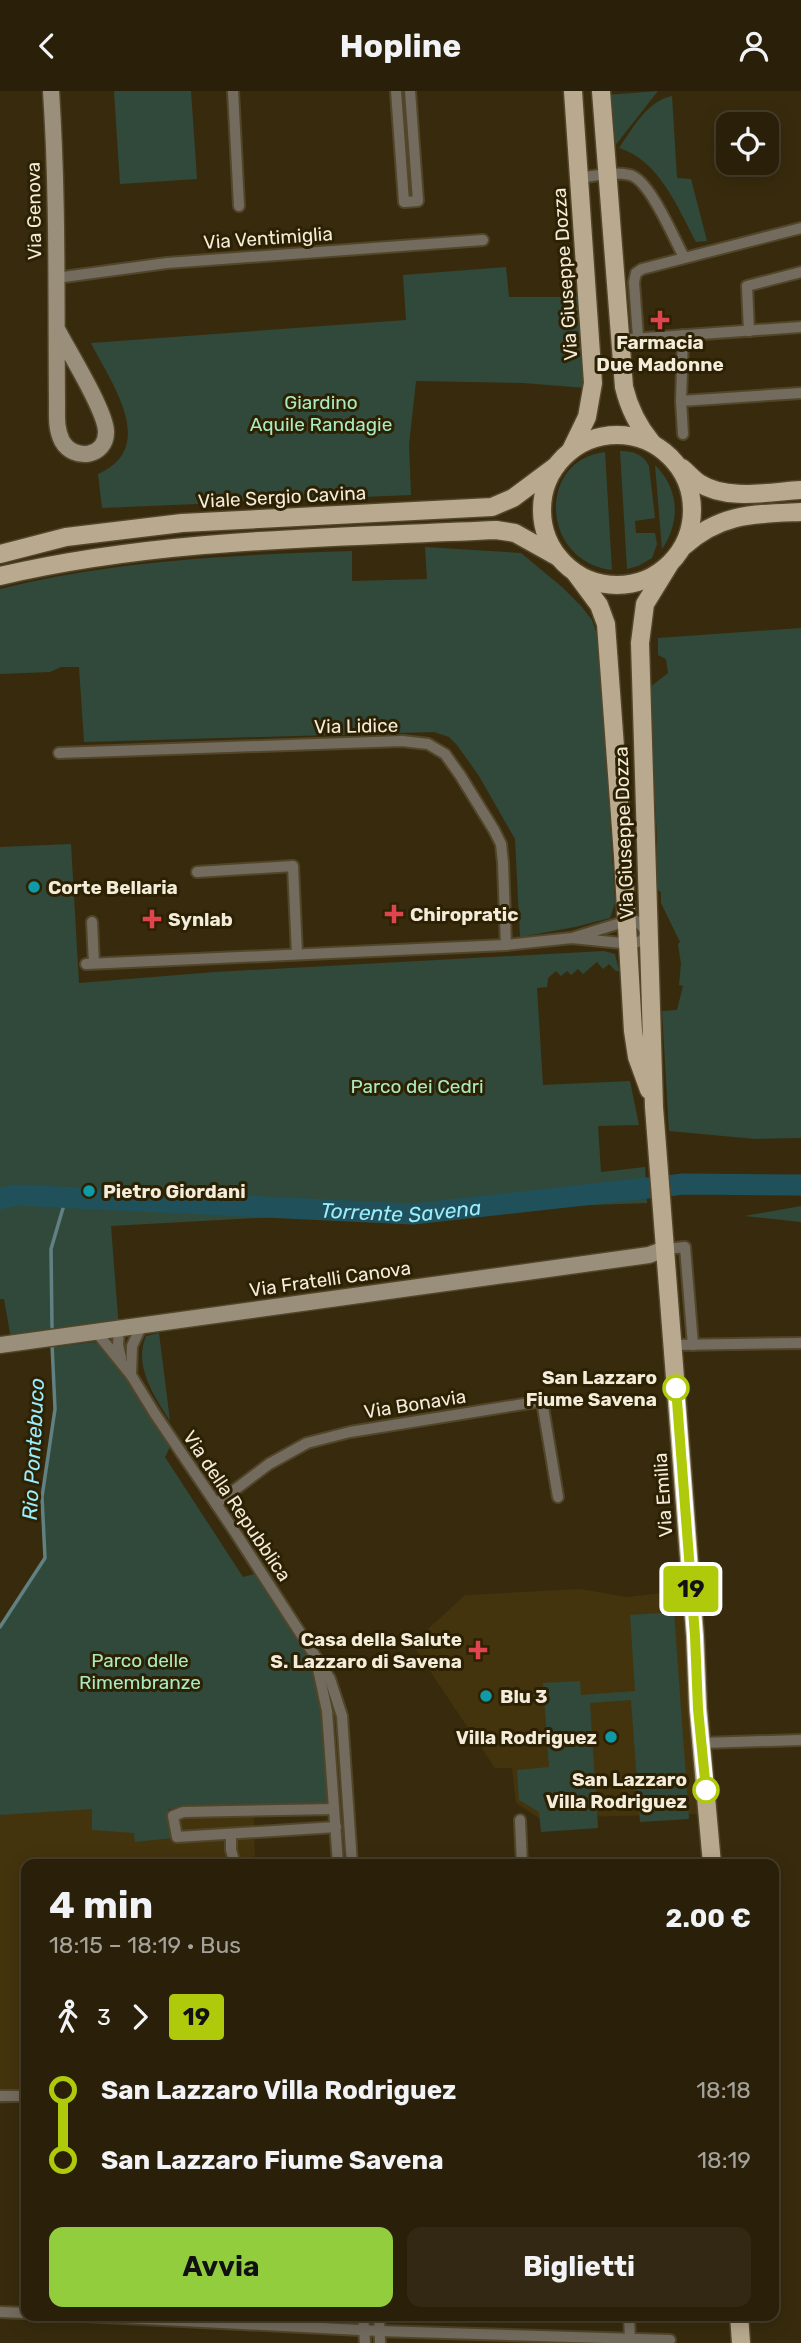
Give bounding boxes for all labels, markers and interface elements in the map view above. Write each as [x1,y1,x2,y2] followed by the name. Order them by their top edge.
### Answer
[28,27,66,65] icon: back
[340,27,461,65] text: Hopline
[735,27,773,65] icon: person
[716,112,779,175] map controls
[716,112,779,175] button: locate
[22,162,46,260] street label: Via Genova
[547,187,583,361] street label: Via Giuseppe Dozza
[203,222,333,254] street label: Via Ventimiglia
[652,312,668,328] marker: Farmacia Due Madonne
[596,331,724,376] place label: Farmacia Due Madonne
[250,391,392,436] park label: Giardino Aquile Randagie
[197,481,367,513] street label: Viale Sergio Cavina
[314,714,398,738] street label: Via Lidice
[609,746,639,920] street label: Via Giuseppe Dozza
[48,876,178,899] place label: Corte Bellaria
[26,879,42,895] marker: Corte Bellaria
[410,903,518,926] place label: Chiropratic
[384,904,404,924] marker: Chiropratic
[168,908,233,931] place label: Synlab
[142,909,162,929] marker: Synlab
[350,1075,484,1098] park label: Parco dei Cedri
[103,1180,246,1203] place label: Pietro Giordani
[81,1183,97,1199] marker: Pietro Giordani
[320,1194,482,1227] water label: Torrente Savena
[248,1256,412,1302] street label: Via Fratelli Canova
[526,1366,657,1411] place label: San Lazzaro Fiume Savena
[663,1375,689,1401] marker: San Lazzaro Fiume Savena
[17,1377,49,1521] water label: Rio Pontebuco
[362,1385,468,1423] street label: Via Bonavia
[178,1426,296,1586] street label: Via della Repubblica
[649,1452,677,1538] street label: Via Emilia
[660,1566,722,1612] line badge: 19
[677,1575,705,1603] text: 19
[270,1628,462,1673] place label: Casa della Salute S. Lazzaro di Savena
[468,1640,488,1660] marker: Casa della Salute S. Lazzaro di Savena
[79,1649,201,1694] park label: Parco delle Rimembranze
[500,1685,548,1708] place label: Blu 3
[478,1688,494,1704] marker: Blu 3
[456,1726,597,1749] place label: Villa Rodriguez
[603,1729,619,1745] marker: Villa Rodriguez
[546,1768,687,1813] place label: San Lazzaro Villa Rodriguez
[693,1777,719,1803] marker: San Lazzaro Villa Rodriguez
[49,1882,153,1928] text: 4 min
[666,1903,751,1934] text: 2.00 €
[49,1931,241,1959] text: 18:15 – 18:19 · Bus
[49,1998,87,2036] icon: walk
[121,1998,159,2036] icon: forward
[97,2003,111,2031] text: 3
[183,2003,210,2031] text: 19
[101,2075,456,2106] text: San Lazzaro Villa Rodriguez
[696,2076,751,2104] text: 18:18
[101,2145,444,2176] text: San Lazzaro Fiume Savena
[697,2146,751,2174] text: 18:19
[49,2227,393,2307] button: Avvia
[407,2227,751,2307] button: Biglietti

